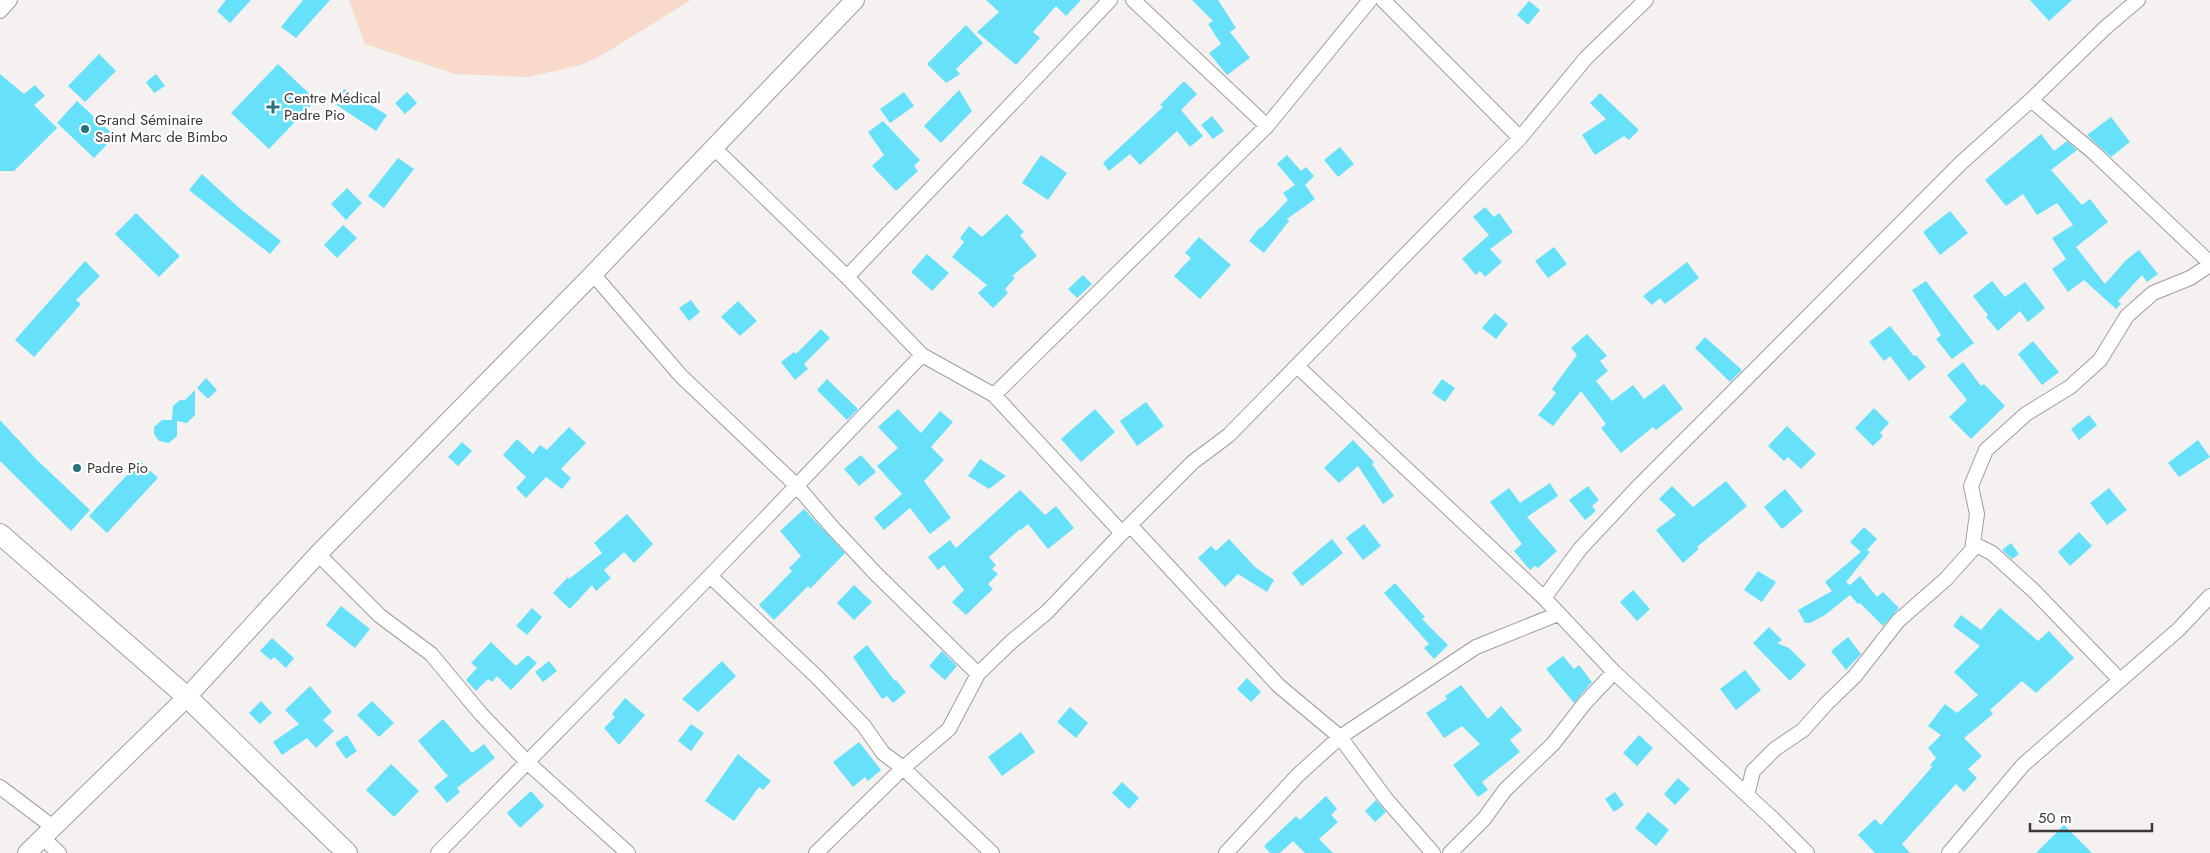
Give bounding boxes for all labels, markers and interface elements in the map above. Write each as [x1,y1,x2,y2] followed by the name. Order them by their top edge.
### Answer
[284,87,381,126] place label: Centre Médical Padre Pio
[266,100,280,114] marker: Centre Médical Padre Pio
[95,109,228,148] place label: Grand Séminaire Saint Marc de Bimbo
[79,123,91,135] marker: Grand Séminaire Saint Marc de Bimbo
[87,457,148,479] place label: Padre Pio
[71,462,83,474] marker: Padre Pio
[2030,800,2152,832] scale bar
[2038,807,2072,829] text: 50 m

